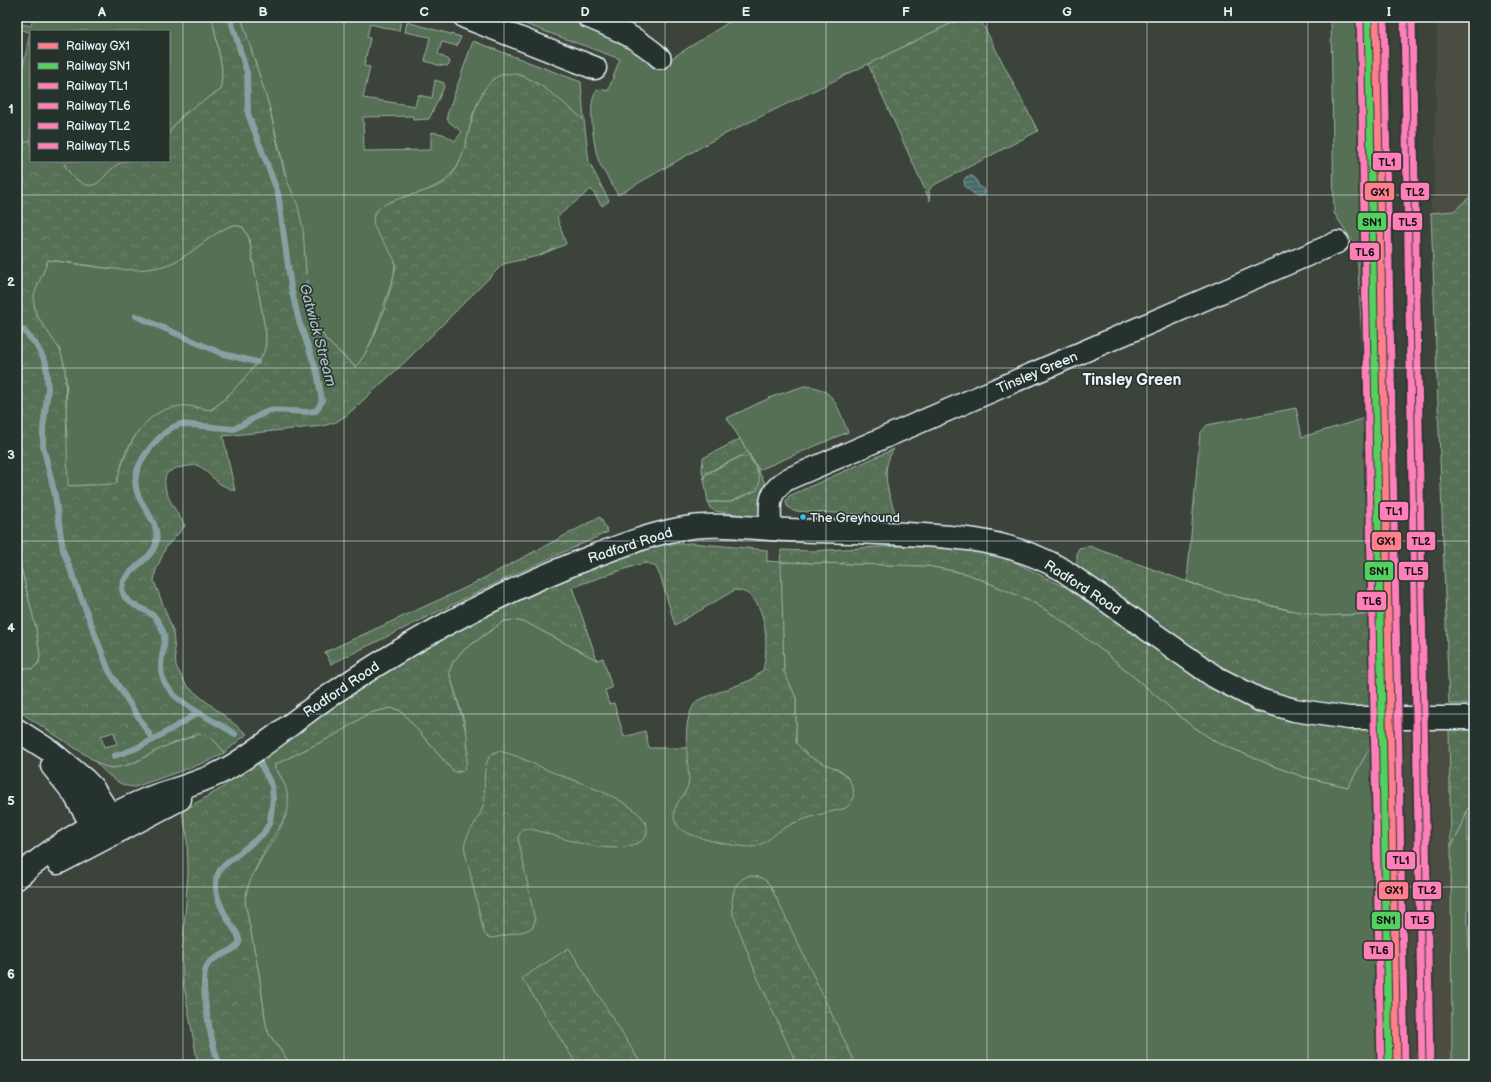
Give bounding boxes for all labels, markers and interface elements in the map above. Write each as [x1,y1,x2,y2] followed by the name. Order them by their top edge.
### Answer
[97,4,106,20] text: A
[258,4,268,20] text: B
[419,4,429,20] text: C
[580,4,590,20] text: D
[742,4,751,20] text: E
[902,4,910,20] text: F
[1062,4,1072,20] text: G
[1223,4,1233,20] text: H
[1387,4,1391,20] text: I
[30,30,170,162] legend
[66,39,130,54] text: Railway GX1
[66,59,130,74] text: Railway SN1
[66,79,128,94] text: Railway TL1
[66,99,131,114] text: Railway TL6
[8,101,14,117] text: 1
[66,119,130,134] text: Railway TL2
[66,139,130,154] text: Railway TL5
[1372,152,1402,171] line badge: TL1
[1378,156,1396,169] text: TL1
[1364,182,1395,201] line badge: GX1
[1400,182,1430,201] line badge: TL2
[1370,186,1390,199] text: GX1
[1405,186,1425,199] text: TL2
[1357,212,1387,231] line badge: SN1
[1392,212,1423,231] line badge: TL5
[1362,216,1382,229] text: SN1
[1399,216,1418,229] text: TL5
[1349,242,1380,261] line badge: TL6
[1355,246,1375,259] text: TL6
[7,274,15,290] text: 2
[295,282,340,389] water label: Gatwick Stream
[994,348,1080,397] street label: Tinsley Green
[1083,371,1181,390] district label: Tinsley Green
[7,447,15,463] text: 3
[1379,501,1409,521] line badge: TL1
[1385,505,1403,518] text: TL1
[810,510,900,526] place label: The Greyhound
[798,512,808,522] marker: The Greyhound
[586,524,675,567] street label: Radford Road
[1371,531,1402,551] line badge: GX1
[1406,531,1436,551] line badge: TL2
[1376,535,1396,548] text: GX1
[1411,535,1431,548] text: TL2
[1041,556,1124,619] street label: Radford Road
[1364,561,1394,581] line badge: SN1
[1398,561,1429,581] line badge: TL5
[1369,565,1389,578] text: SN1
[1405,565,1424,578] text: TL5
[1356,591,1387,611] line badge: TL6
[1362,595,1382,608] text: TL6
[7,620,15,636] text: 4
[300,658,383,721] street label: Radford Road
[7,793,15,809] text: 5
[1386,851,1416,870] line badge: TL1
[1392,854,1410,867] text: TL1
[1378,881,1409,900] line badge: GX1
[1412,881,1442,900] line badge: TL2
[1384,884,1404,897] text: GX1
[1417,884,1437,897] text: TL2
[1371,911,1401,930] line badge: SN1
[1404,911,1435,930] line badge: TL5
[1376,914,1396,927] text: SN1
[1411,914,1430,927] text: TL5
[1363,941,1394,960] line badge: TL6
[1369,944,1389,957] text: TL6
[7,966,15,982] text: 6

